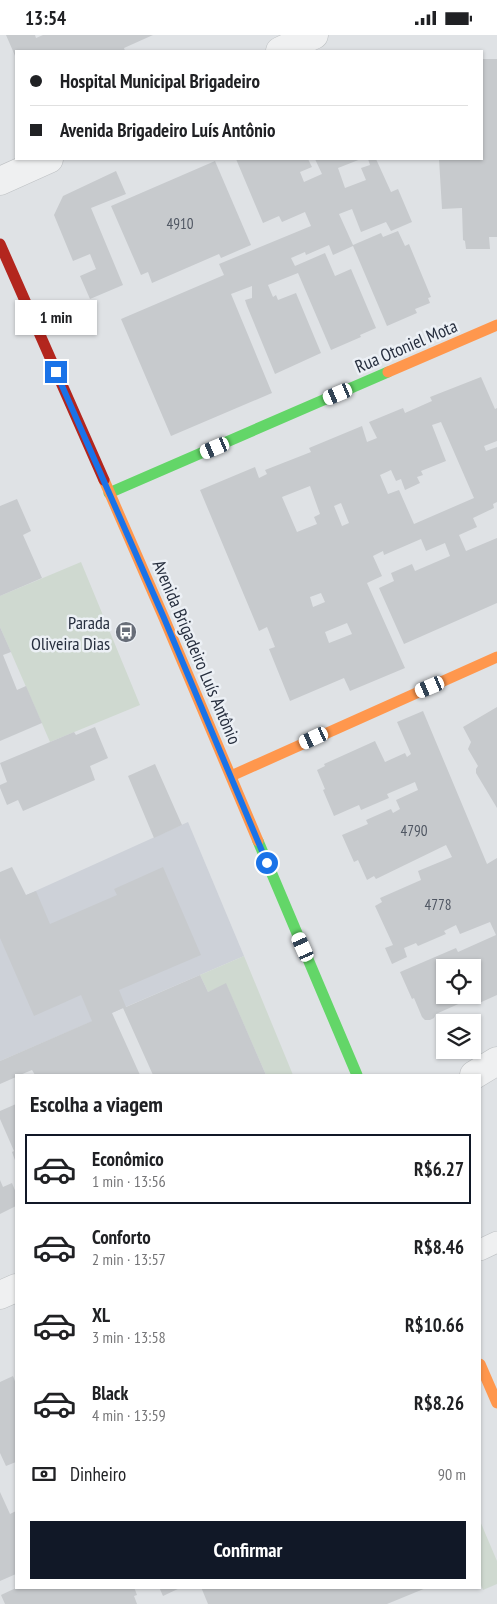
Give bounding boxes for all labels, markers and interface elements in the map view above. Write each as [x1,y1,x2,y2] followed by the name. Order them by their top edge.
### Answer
[25,6,66,30] text: 13:54
[60,69,260,93] text: Hospital Municipal Brigadeiro
[60,118,275,142] text: Avenida Brigadeiro Luís Antônio
[166,214,194,233] house number: 4910
[15,299,97,335] callout: 1 min
[40,307,72,327] text: 1 min
[352,314,460,378] street label: Rua Otoniel Mota
[45,361,67,383] route end
[321,381,354,407] car
[198,435,231,461] car
[148,556,246,748] street label: Avenida Brigadeiro Luís Antônio
[31,611,110,655] place label: Parada Oliveira Dias
[114,620,138,644] bus stop icon: Parada Oliveira Dias
[413,674,446,700] car
[297,725,330,751] car
[400,821,428,840] house number: 4790
[256,852,278,874] route start
[424,895,452,914] house number: 4778
[290,930,315,964] car
[436,959,481,1059] map controls
[436,959,481,1004] button: locate
[436,1014,481,1059] button: layers
[30,1090,163,1118] text: Escolha a viagem
[32,1147,77,1192] icon: car
[92,1147,164,1171] text: Econômico
[414,1157,464,1181] text: R$6.27
[92,1171,166,1191] text: 1 min · 13:56
[32,1225,77,1270] icon: car
[92,1225,151,1249] text: Conforto
[414,1235,464,1259] text: R$8.46
[92,1249,166,1269] text: 2 min · 13:57
[32,1303,77,1348] icon: car
[92,1303,110,1327] text: XL
[405,1313,464,1337] text: R$10.66
[92,1327,166,1347] text: 3 min · 13:58
[32,1381,77,1426] icon: car
[92,1381,128,1405] text: Black
[414,1391,464,1415] text: R$8.26
[92,1405,166,1425] text: 4 min · 13:59
[30,1460,58,1488] icon: cash
[70,1462,126,1486] text: Dinheiro
[438,1464,466,1484] text: 90 m
[30,1521,466,1579] button: Confirmar

